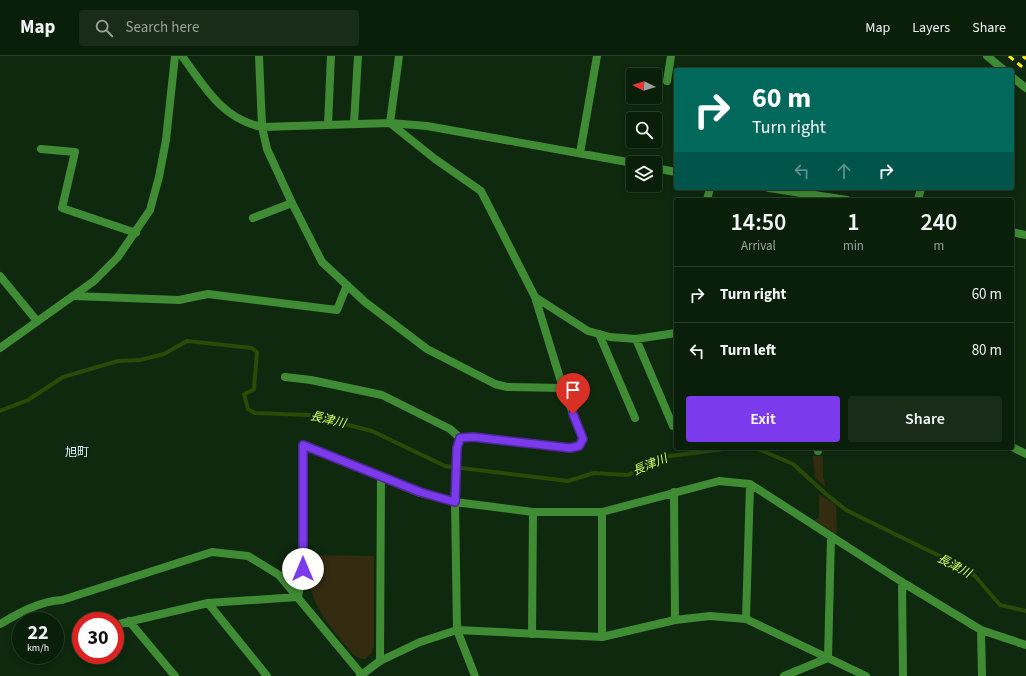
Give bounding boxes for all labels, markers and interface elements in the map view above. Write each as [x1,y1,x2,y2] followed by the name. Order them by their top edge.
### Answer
[79,10,359,46] search box
[20,14,55,41] text: Map
[93,17,115,39] icon: search
[125,17,199,38] text: Search here
[865,18,890,38] text: Map
[912,18,950,38] text: Layers
[972,18,1006,38] text: Share
[626,68,662,104] north arrow
[626,68,662,192] map controls
[752,78,811,118] text: 60 m
[686,84,738,136] icon: right
[626,112,662,148] button: search
[752,115,826,140] text: Turn right
[626,156,662,192] button: layers
[791,160,813,182] icon: left
[833,160,855,182] icon: ahead
[875,160,897,182] icon: right
[731,205,786,240] text: 14:50
[847,205,860,240] text: 1
[921,205,957,240] text: 240
[741,237,776,255] text: Arrival
[843,237,864,255] text: min
[934,237,944,255] text: m
[686,284,708,306] icon: right
[720,284,786,305] text: Turn right
[972,284,1002,305] text: 60 m
[686,340,708,362] icon: left
[720,340,776,361] text: Turn left
[972,340,1002,361] text: 80 m
[556,373,590,414] pin
[562,379,584,401] icon: arrive
[686,396,840,442] button: Exit
[848,396,1002,442] button: Share
[309,408,349,433] water label: 長津川
[65,444,89,461] district label: 旭町
[630,449,672,480] water label: 長津川
[282,548,324,590] position arrow
[934,550,976,583] water label: 長津川
[72,612,124,664] speed limit sign: 30
[27,619,49,647] text: 22
[27,641,49,655] text: km/h

